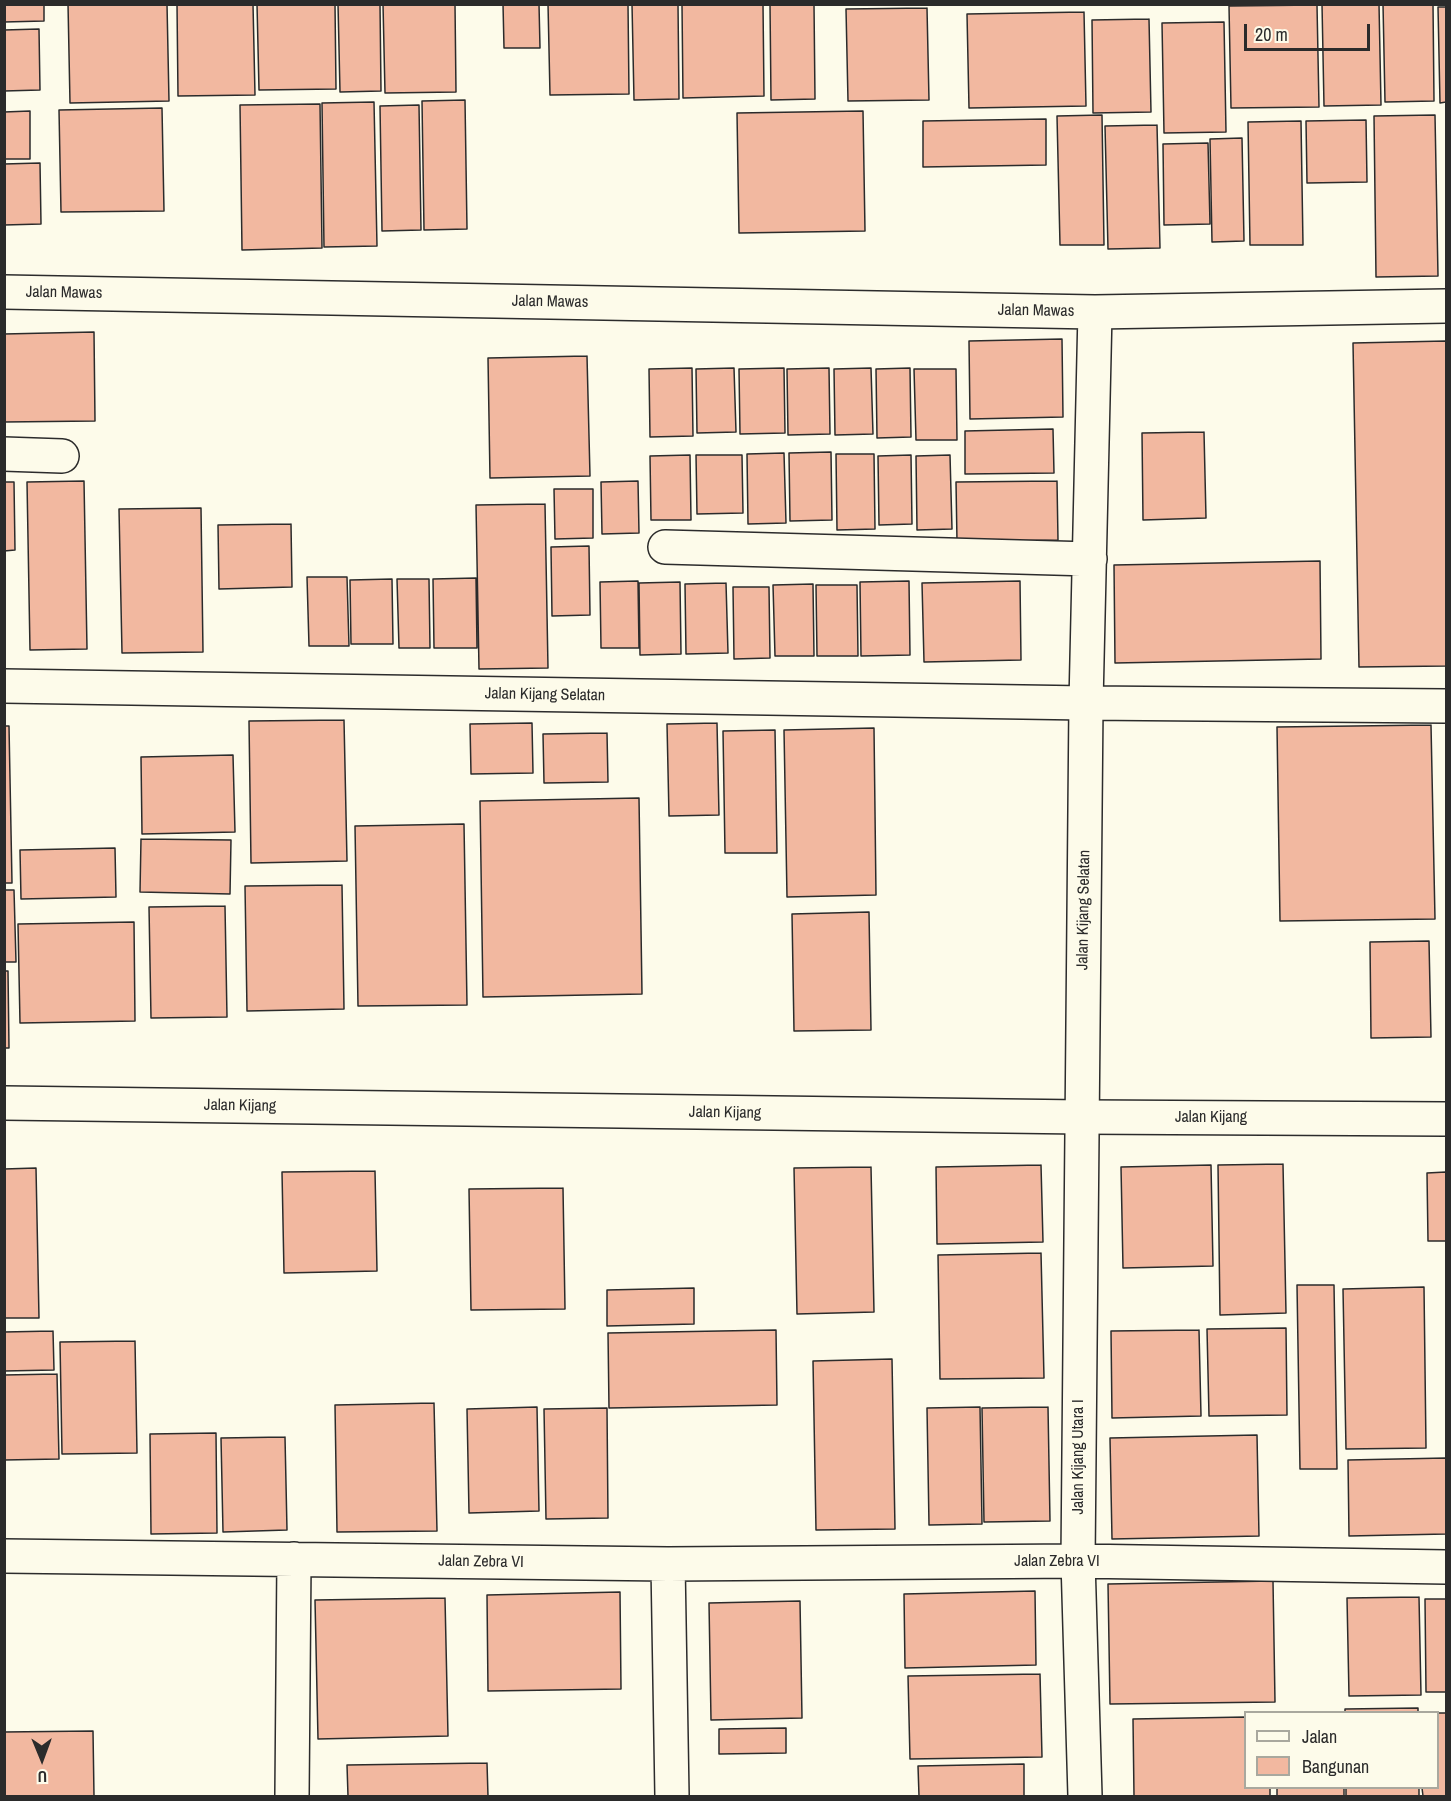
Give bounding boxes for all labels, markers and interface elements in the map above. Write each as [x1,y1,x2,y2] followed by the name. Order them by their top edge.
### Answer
[1247,12,1373,50] scale bar
[1255,22,1288,47] text: 20 m
[26,283,102,303] street label: Jalan Mawas
[512,292,588,312] street label: Jalan Mawas
[998,301,1074,321] street label: Jalan Mawas
[485,684,605,706] street label: Jalan Kijang Selatan
[1073,850,1095,970] street label: Jalan Kijang Selatan
[204,1096,276,1116] street label: Jalan Kijang
[689,1103,761,1123] street label: Jalan Kijang
[1175,1108,1247,1128] street label: Jalan Kijang
[1069,1399,1089,1515] street label: Jalan Kijang Utara I
[438,1552,524,1572] street label: Jalan Zebra VI
[1014,1552,1100,1572] street label: Jalan Zebra VI
[1244,1711,1439,1789] legend
[1302,1724,1337,1749] text: Jalan
[12,1729,72,1789] north arrow
[1302,1754,1369,1779] text: Bangunan
[37,1766,47,1788] text: U

